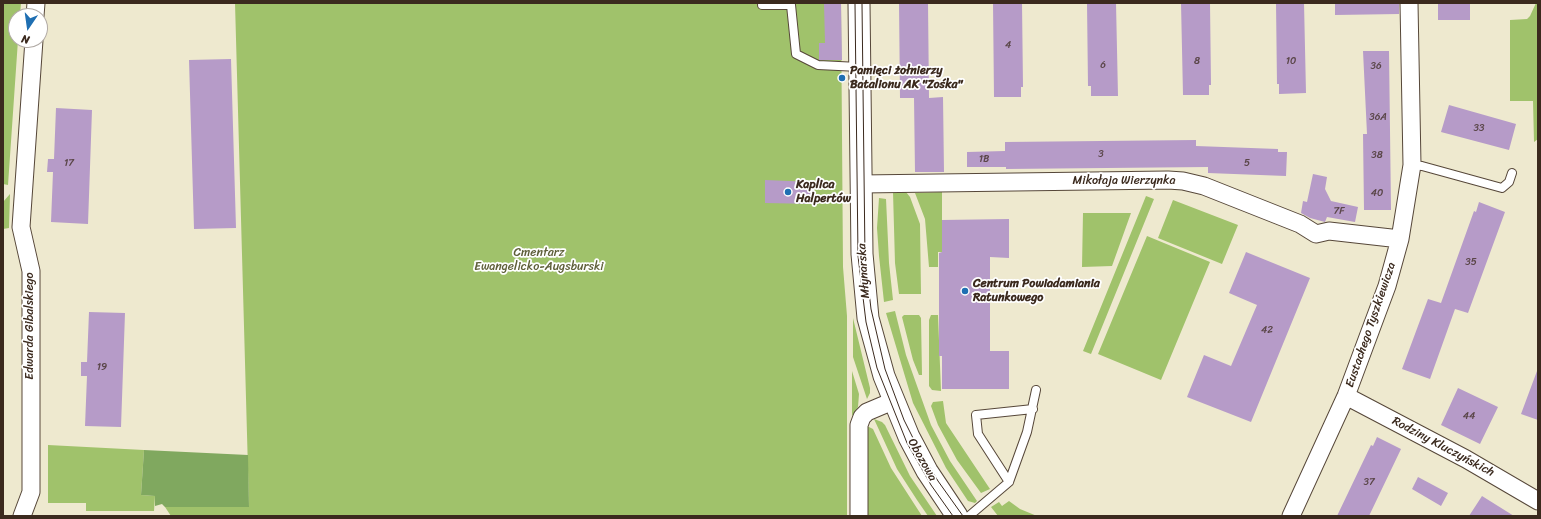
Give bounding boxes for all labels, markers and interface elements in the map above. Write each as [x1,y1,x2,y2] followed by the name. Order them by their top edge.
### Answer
[8,8,48,48] north arrow
[20,29,31,49] text: N
[1005,39,1011,51] house number: 4
[1194,55,1200,67] house number: 8
[1286,55,1296,67] house number: 10
[1100,59,1106,71] house number: 6
[1370,60,1382,72] house number: 36
[850,64,962,92] place label: Pamięci żołnierzy Batalionu AK "Zośka"
[837,73,847,83] marker: Pamięci żołnierzy Batalionu AK "Zośka"
[1369,111,1387,123] house number: 36A
[1474,122,1484,134] house number: 33
[1098,148,1104,160] house number: 3
[1371,149,1383,161] house number: 38
[979,153,989,165] house number: 1B
[64,157,74,169] house number: 17
[1244,157,1250,169] house number: 5
[1073,174,1175,188] street label: Mikołaja Wierzynka
[796,178,851,206] place label: Kaplica Halpertów
[783,187,793,197] marker: Kaplica Halpertów
[1371,187,1383,199] house number: 40
[1333,205,1345,217] house number: 7F
[855,243,873,299] street label: Młynarska
[474,246,604,274] park label: Cmentarz Ewangelicko-Augsburski
[1465,256,1477,268] house number: 35
[1343,261,1399,389] street label: Eustachego Tyszkiewicza
[23,272,37,380] street label: Edwarda Gibalskiego
[973,277,1100,305] place label: Centrum Powiadamiania Ratunkowego
[960,286,970,296] marker: Centrum Powiadamiania Ratunkowego
[1261,324,1273,336] house number: 42
[97,361,107,373] house number: 19
[1463,410,1475,422] house number: 44
[1389,414,1497,480] street label: Rodziny Kluczyńskich
[904,436,940,484] street label: Obozowa
[1363,476,1375,488] house number: 37

